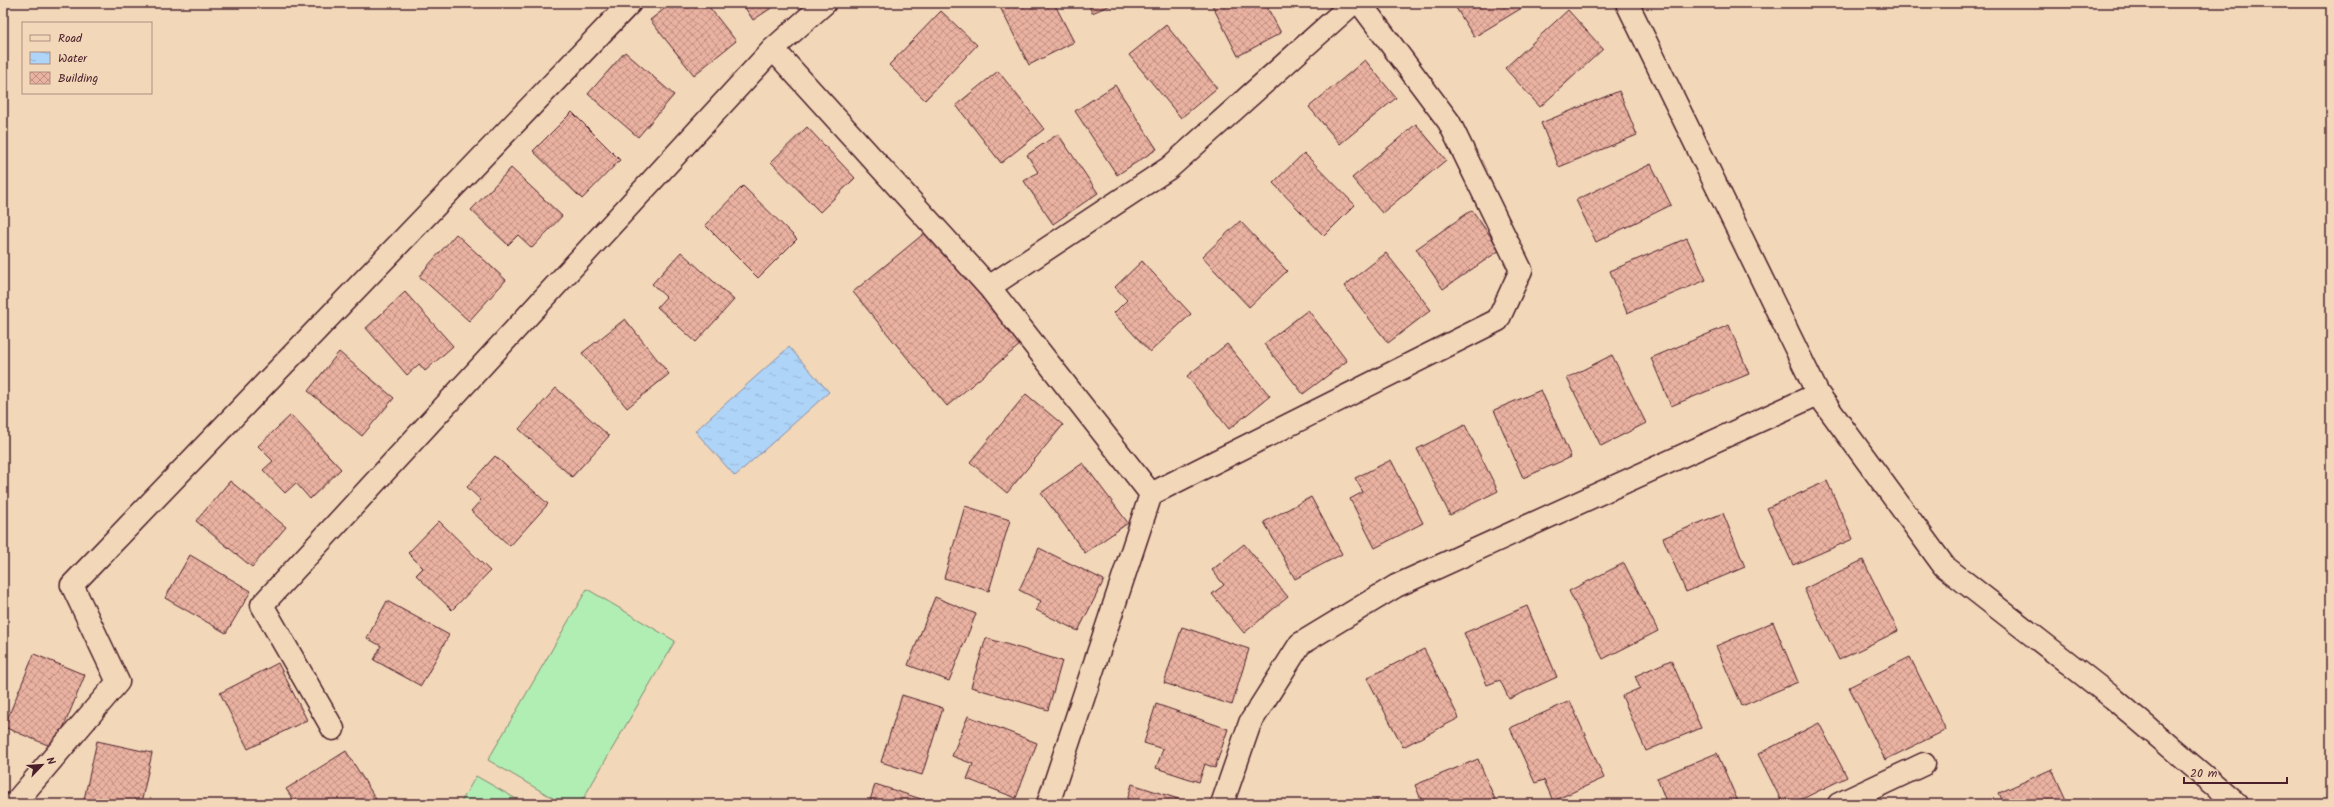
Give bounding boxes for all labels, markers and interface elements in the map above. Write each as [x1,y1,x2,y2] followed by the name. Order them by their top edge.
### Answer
[22,22,152,94] legend
[58,29,83,48] text: Road
[58,49,88,68] text: Water
[58,69,98,88] text: Building
[22,745,62,785] north arrow
[41,754,60,768] text: N
[2184,759,2287,785] scale bar
[2190,764,2218,783] text: 20 m

